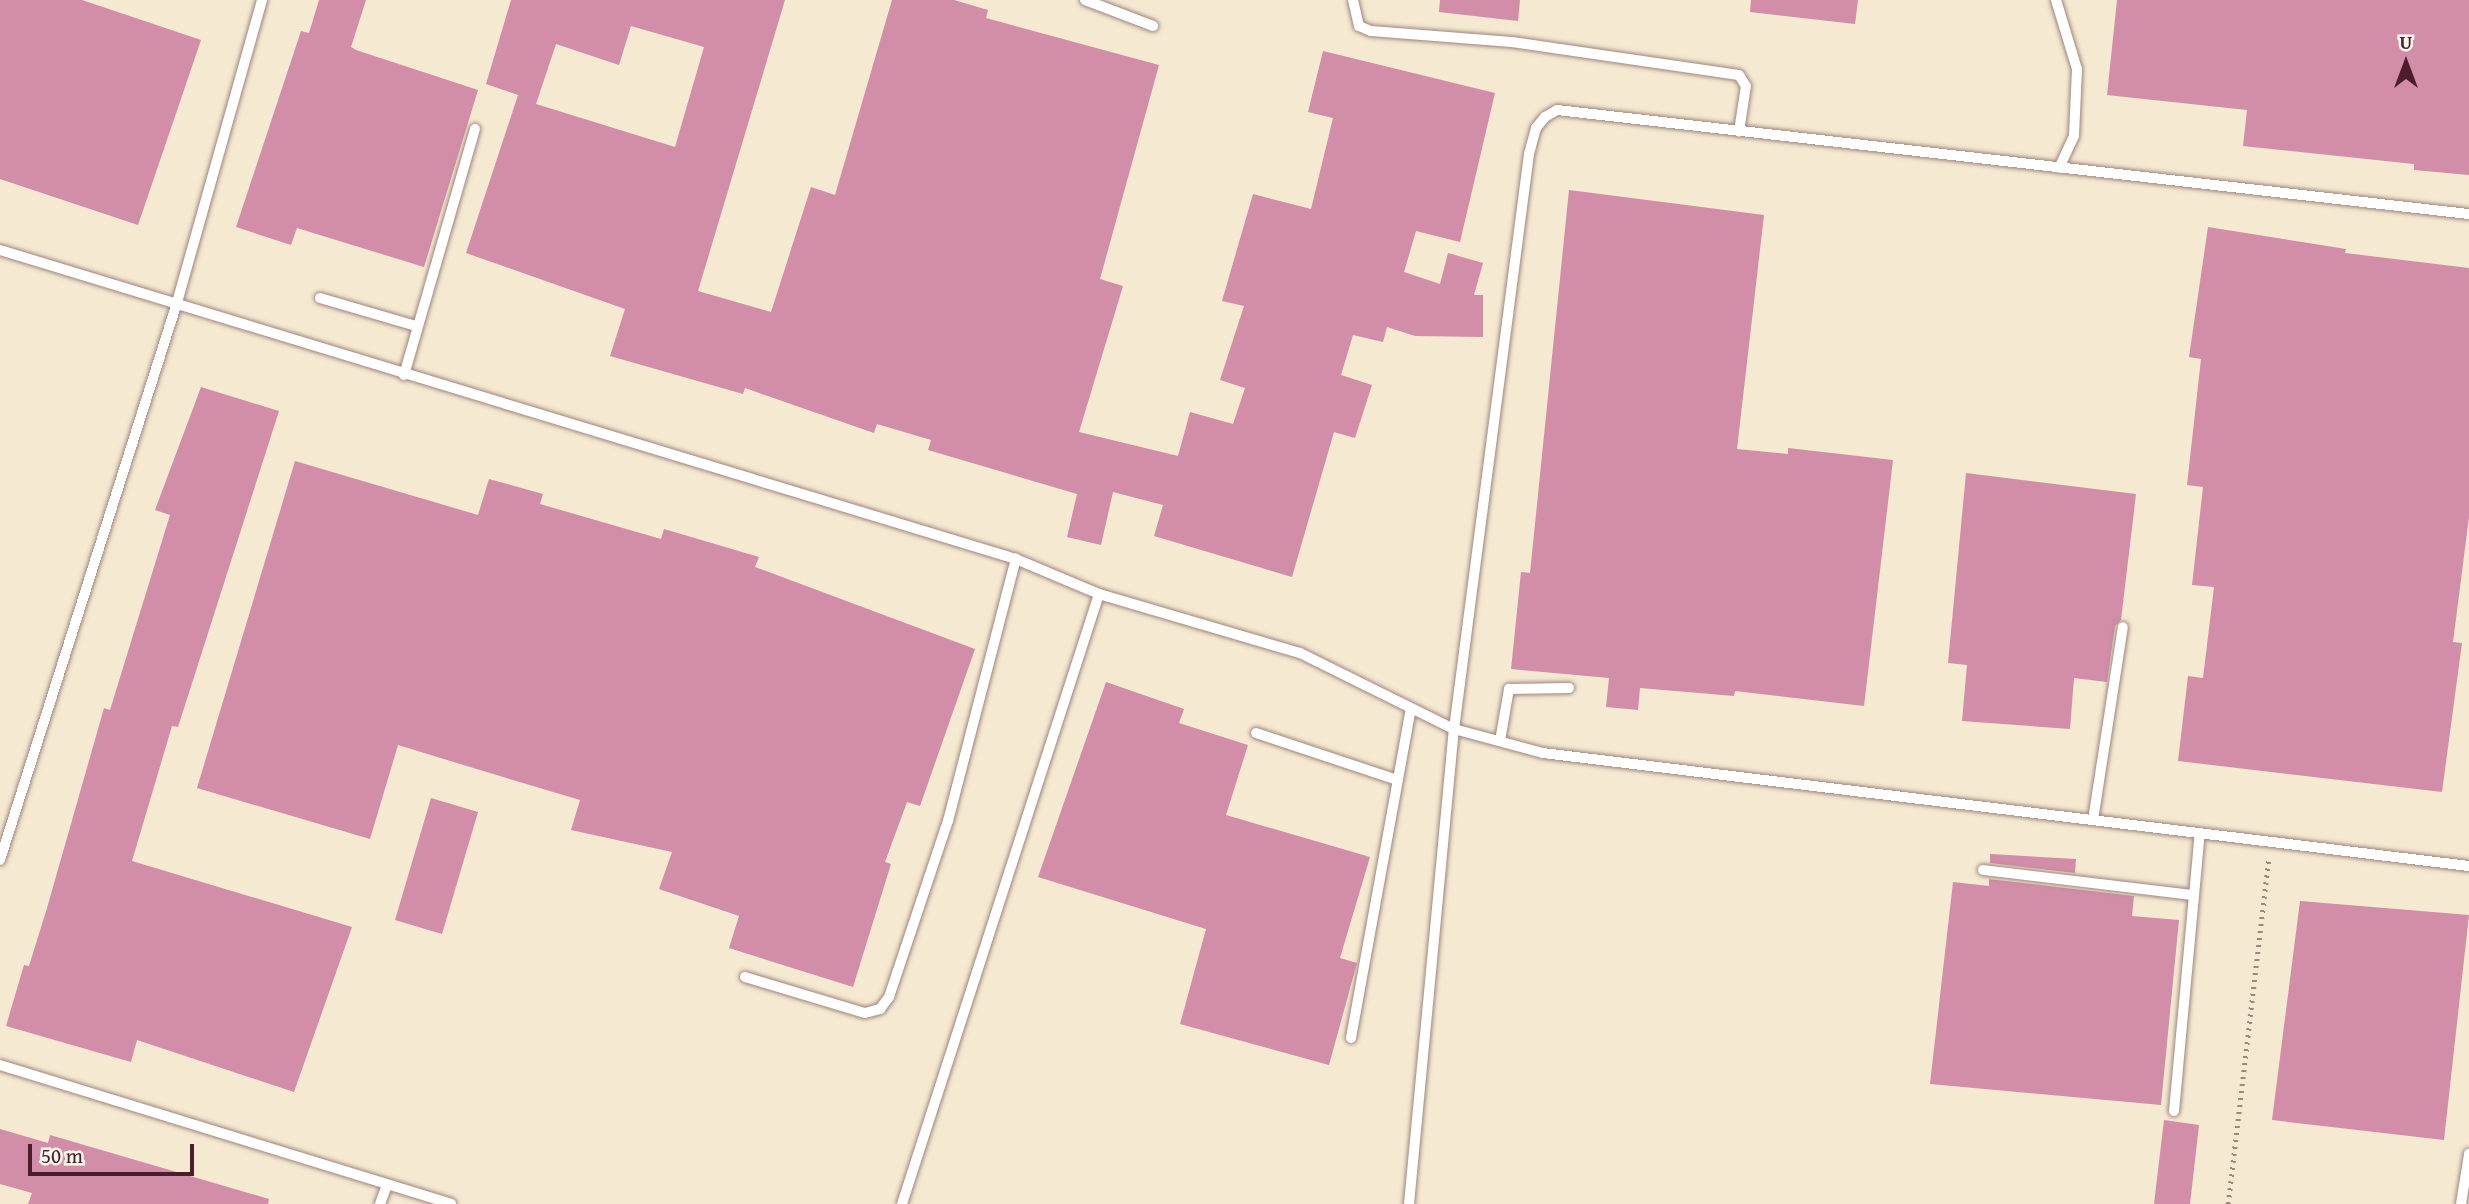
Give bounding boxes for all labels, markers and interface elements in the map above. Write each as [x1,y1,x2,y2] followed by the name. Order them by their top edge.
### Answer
[2371,28,2441,98] north arrow
[2400,28,2412,56] text: U
[32,1130,198,1174] scale bar
[41,1140,83,1171] text: 50 m

